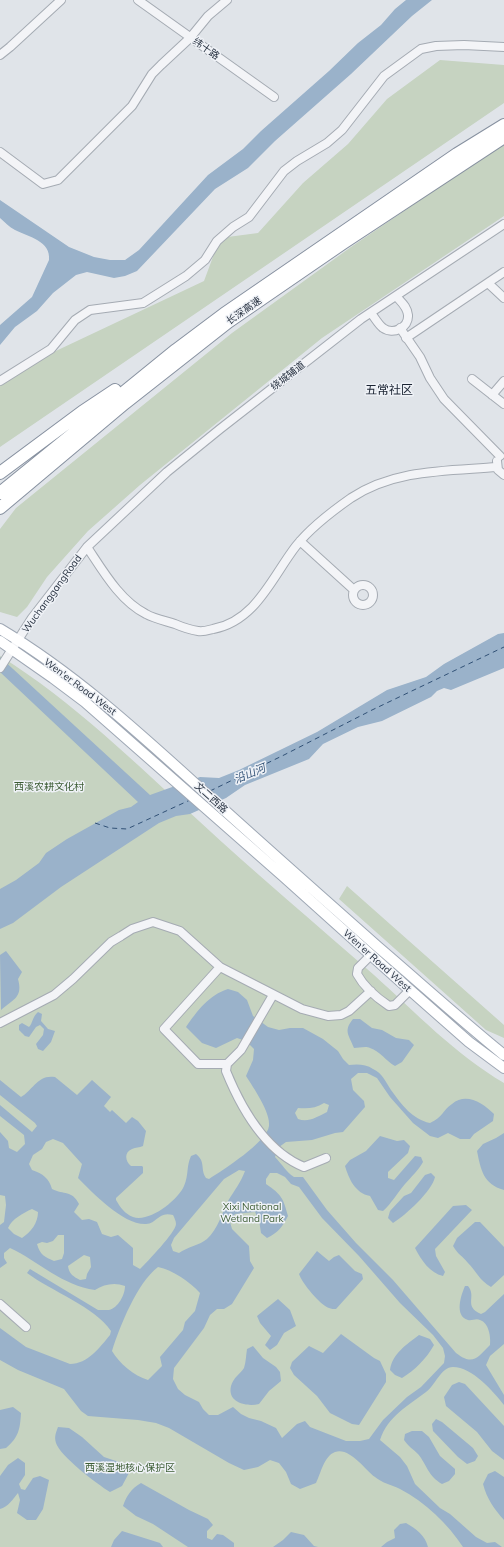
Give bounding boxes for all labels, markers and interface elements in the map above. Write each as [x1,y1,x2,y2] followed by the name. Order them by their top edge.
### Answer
[190,35,222,63] street label: 纬十路
[224,295,264,327] street label: 长深高速
[269,359,307,393] street label: 绕城辅道
[365,383,413,397] district label: 五常社区
[20,553,84,635] street label: WuchanggangRoad
[42,656,118,718] street label: Wen'er Road West
[232,761,268,787] water label: 沿山河
[192,780,230,816] street label: 文二西路
[14,781,84,793] park label: 西溪农耕文化村
[341,927,413,995] street label: Wen'er Road West
[220,1201,284,1224] park label: Xixi National Wetland Park
[85,1462,175,1474] park label: 西溪湿地核心保护区

